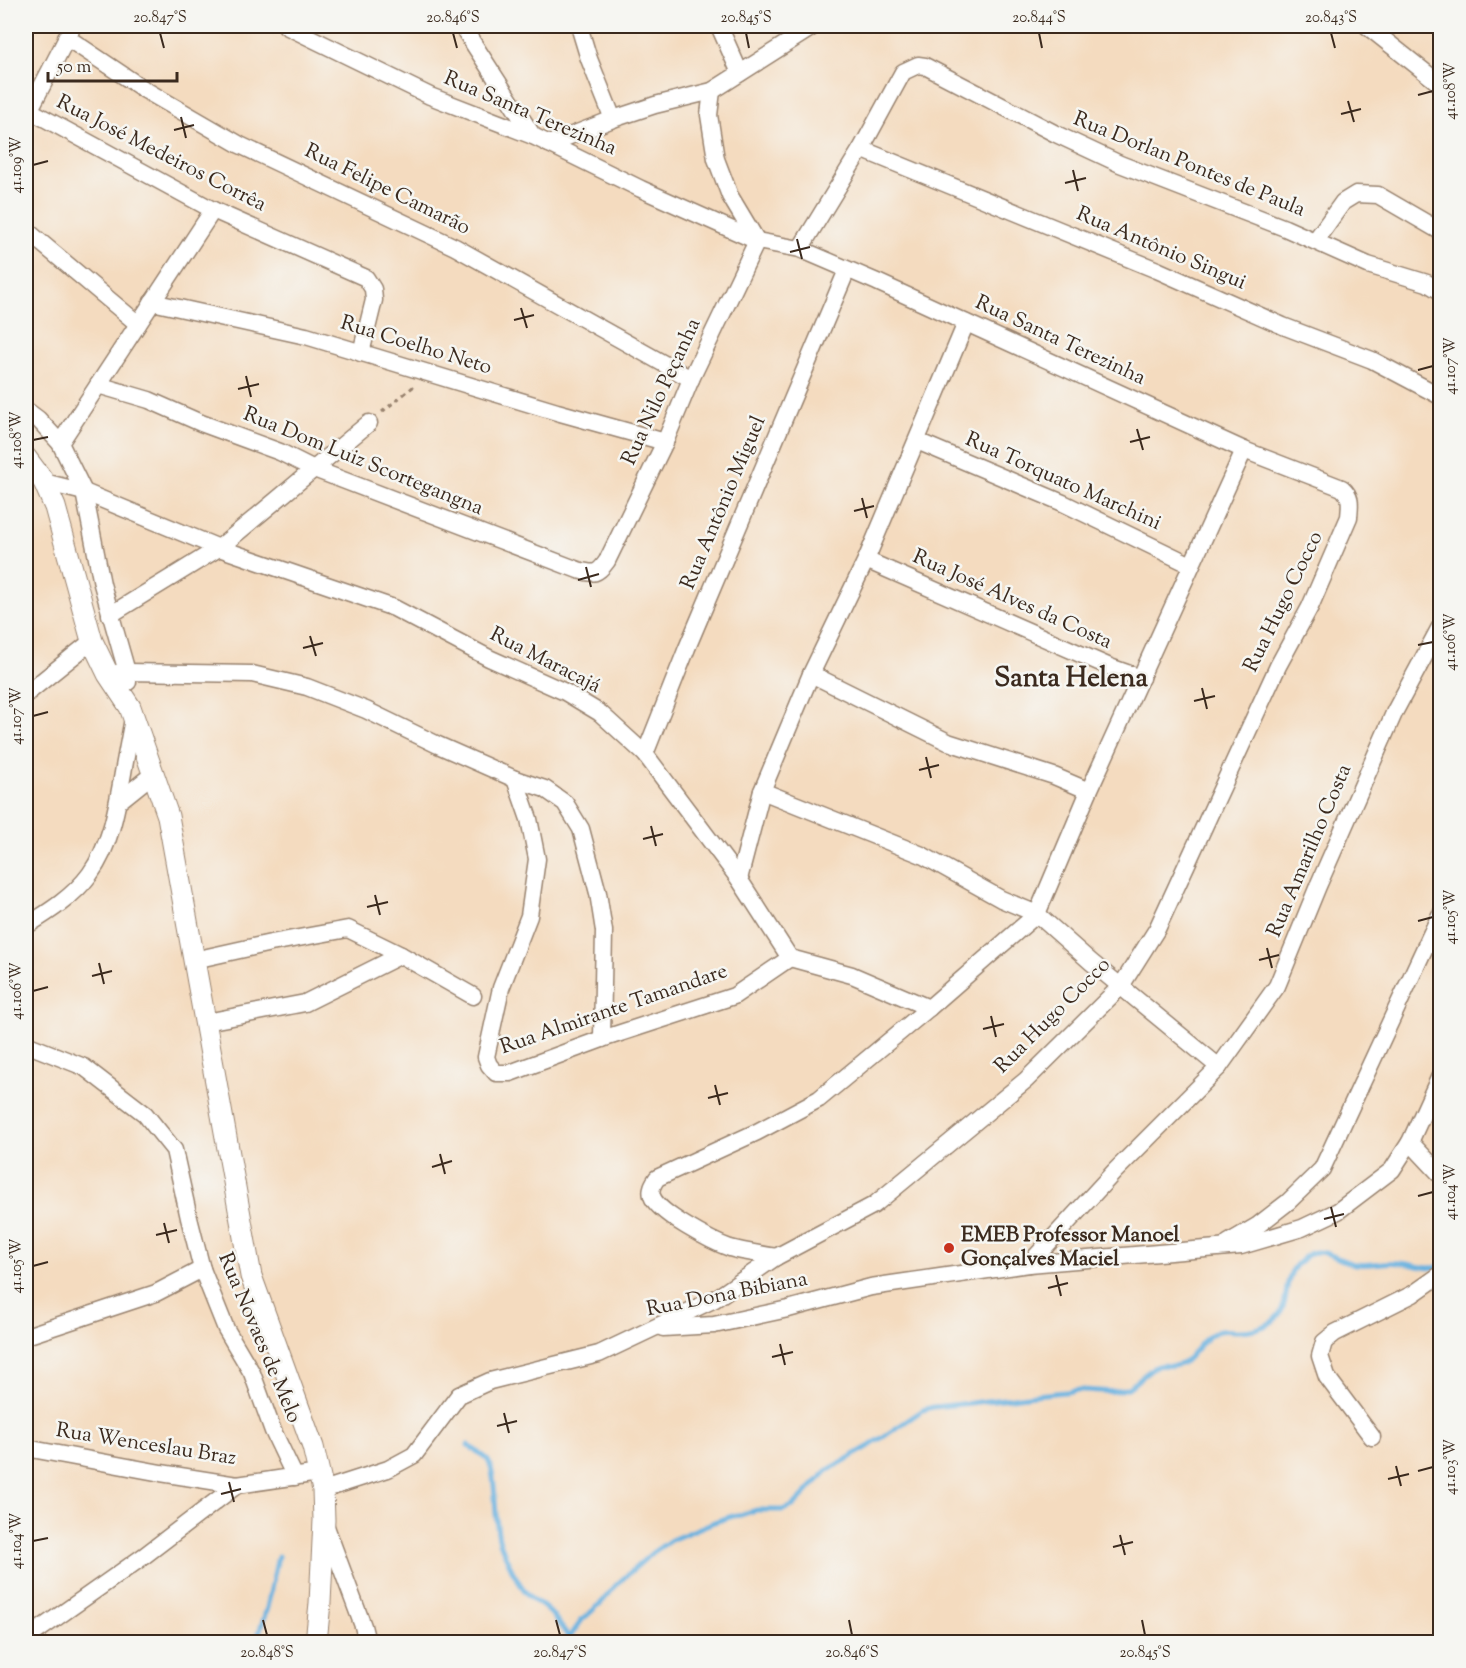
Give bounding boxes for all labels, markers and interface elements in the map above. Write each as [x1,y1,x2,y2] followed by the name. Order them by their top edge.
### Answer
[133,8,187,29] text: 20.847°S
[426,8,480,29] text: 20.846°S
[720,8,772,29] text: 20.845°S
[1012,8,1066,29] text: 20.844°S
[1305,8,1357,29] text: 20.843°S
[48,45,177,83] scale bar
[56,55,92,81] text: 50 m
[1441,62,1462,120] text: 41.108°W
[439,64,621,164] street label: Rua Santa Terezinha
[51,88,271,220] street label: Rua José Medeiros Corrêa
[1068,105,1310,225] street label: Rua Dorlan Pontes de Paula
[7,136,28,193] text: 41.109°W
[299,137,475,243] street label: Rua Felipe Camarão
[1071,200,1251,298] street label: Rua Antônio Singui
[970,288,1151,394] street label: Rua Santa Terezinha
[337,309,495,383] street label: Rua Coelho Neto
[615,313,709,471] street label: Rua Nilo Peçanha
[1441,337,1462,395] text: 41.107°W
[238,400,488,524] street label: Rua Dom Luiz Scortegangna
[7,411,28,469] text: 41.108°W
[674,411,774,594] street label: Rua Antônio Miguel
[960,425,1166,539] street label: Rua Torquato Marchini
[1237,526,1331,678] street label: Rua Hugo Cocco
[908,542,1117,658] street label: Rua José Alves da Costa
[1441,613,1462,671] text: 41.106°W
[484,620,606,702] street label: Rua Maracajá
[994,660,1148,699] district label: Santa Helena
[7,687,28,745] text: 41.107°W
[1260,760,1360,942] street label: Rua Amarilho Costa
[1441,889,1462,945] text: 41.105°W
[988,951,1118,1081] street label: Rua Hugo Cocco
[496,957,732,1063] street label: Rua Almirante Tamandare
[7,962,28,1020] text: 41.106°W
[1441,1163,1462,1220] text: 41.104°W
[961,1221,1180,1275] place label: EMEB Professor Manoel Gonçalves Maciel
[7,1238,28,1294] text: 41.105°W
[942,1241,956,1255] marker: EMEB Professor Manoel Gonçalves Maciel
[210,1248,308,1428] street label: Rua Novaes de Melo
[644,1265,810,1325] street label: Rua Dona Bibiana
[54,1416,238,1474] street label: Rua Wenceslau Braz
[1441,1439,1462,1495] text: 41.103°W
[7,1512,28,1569] text: 41.104°W
[240,1643,294,1664] text: 20.848°S
[533,1643,587,1664] text: 20.847°S
[825,1643,879,1664] text: 20.846°S
[1119,1643,1171,1664] text: 20.845°S

